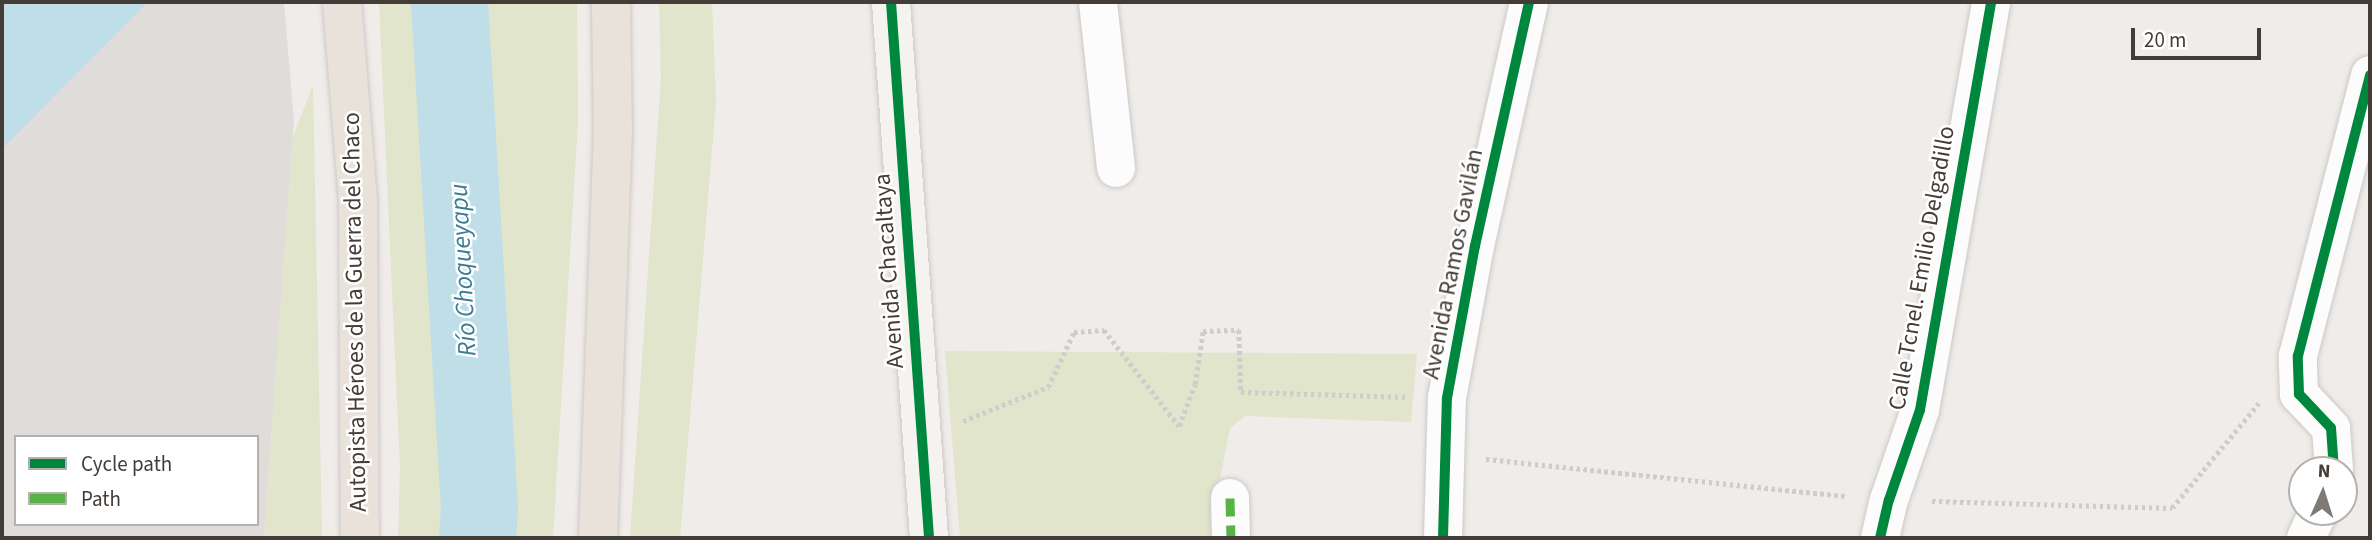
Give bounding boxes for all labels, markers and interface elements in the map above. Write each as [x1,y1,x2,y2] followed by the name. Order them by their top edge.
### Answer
[2134,14,2264,58] scale bar
[2144,25,2186,55] text: 20 m
[337,112,373,512] street label: Autopista Héroes de la Guerra del Chaco
[1883,124,1961,412] street label: Calle Tcnel. Emilio Delgadillo
[1417,146,1489,382] street label: Avenida Ramos Gavilán
[868,173,910,369] street label: Avenida Chacaltaya
[443,183,483,357] water label: Río Choqueyapu
[14,435,259,526] legend
[81,449,172,479] text: Cycle path
[2288,456,2358,526] north arrow
[2317,458,2331,485] text: N
[81,484,121,514] text: Path

